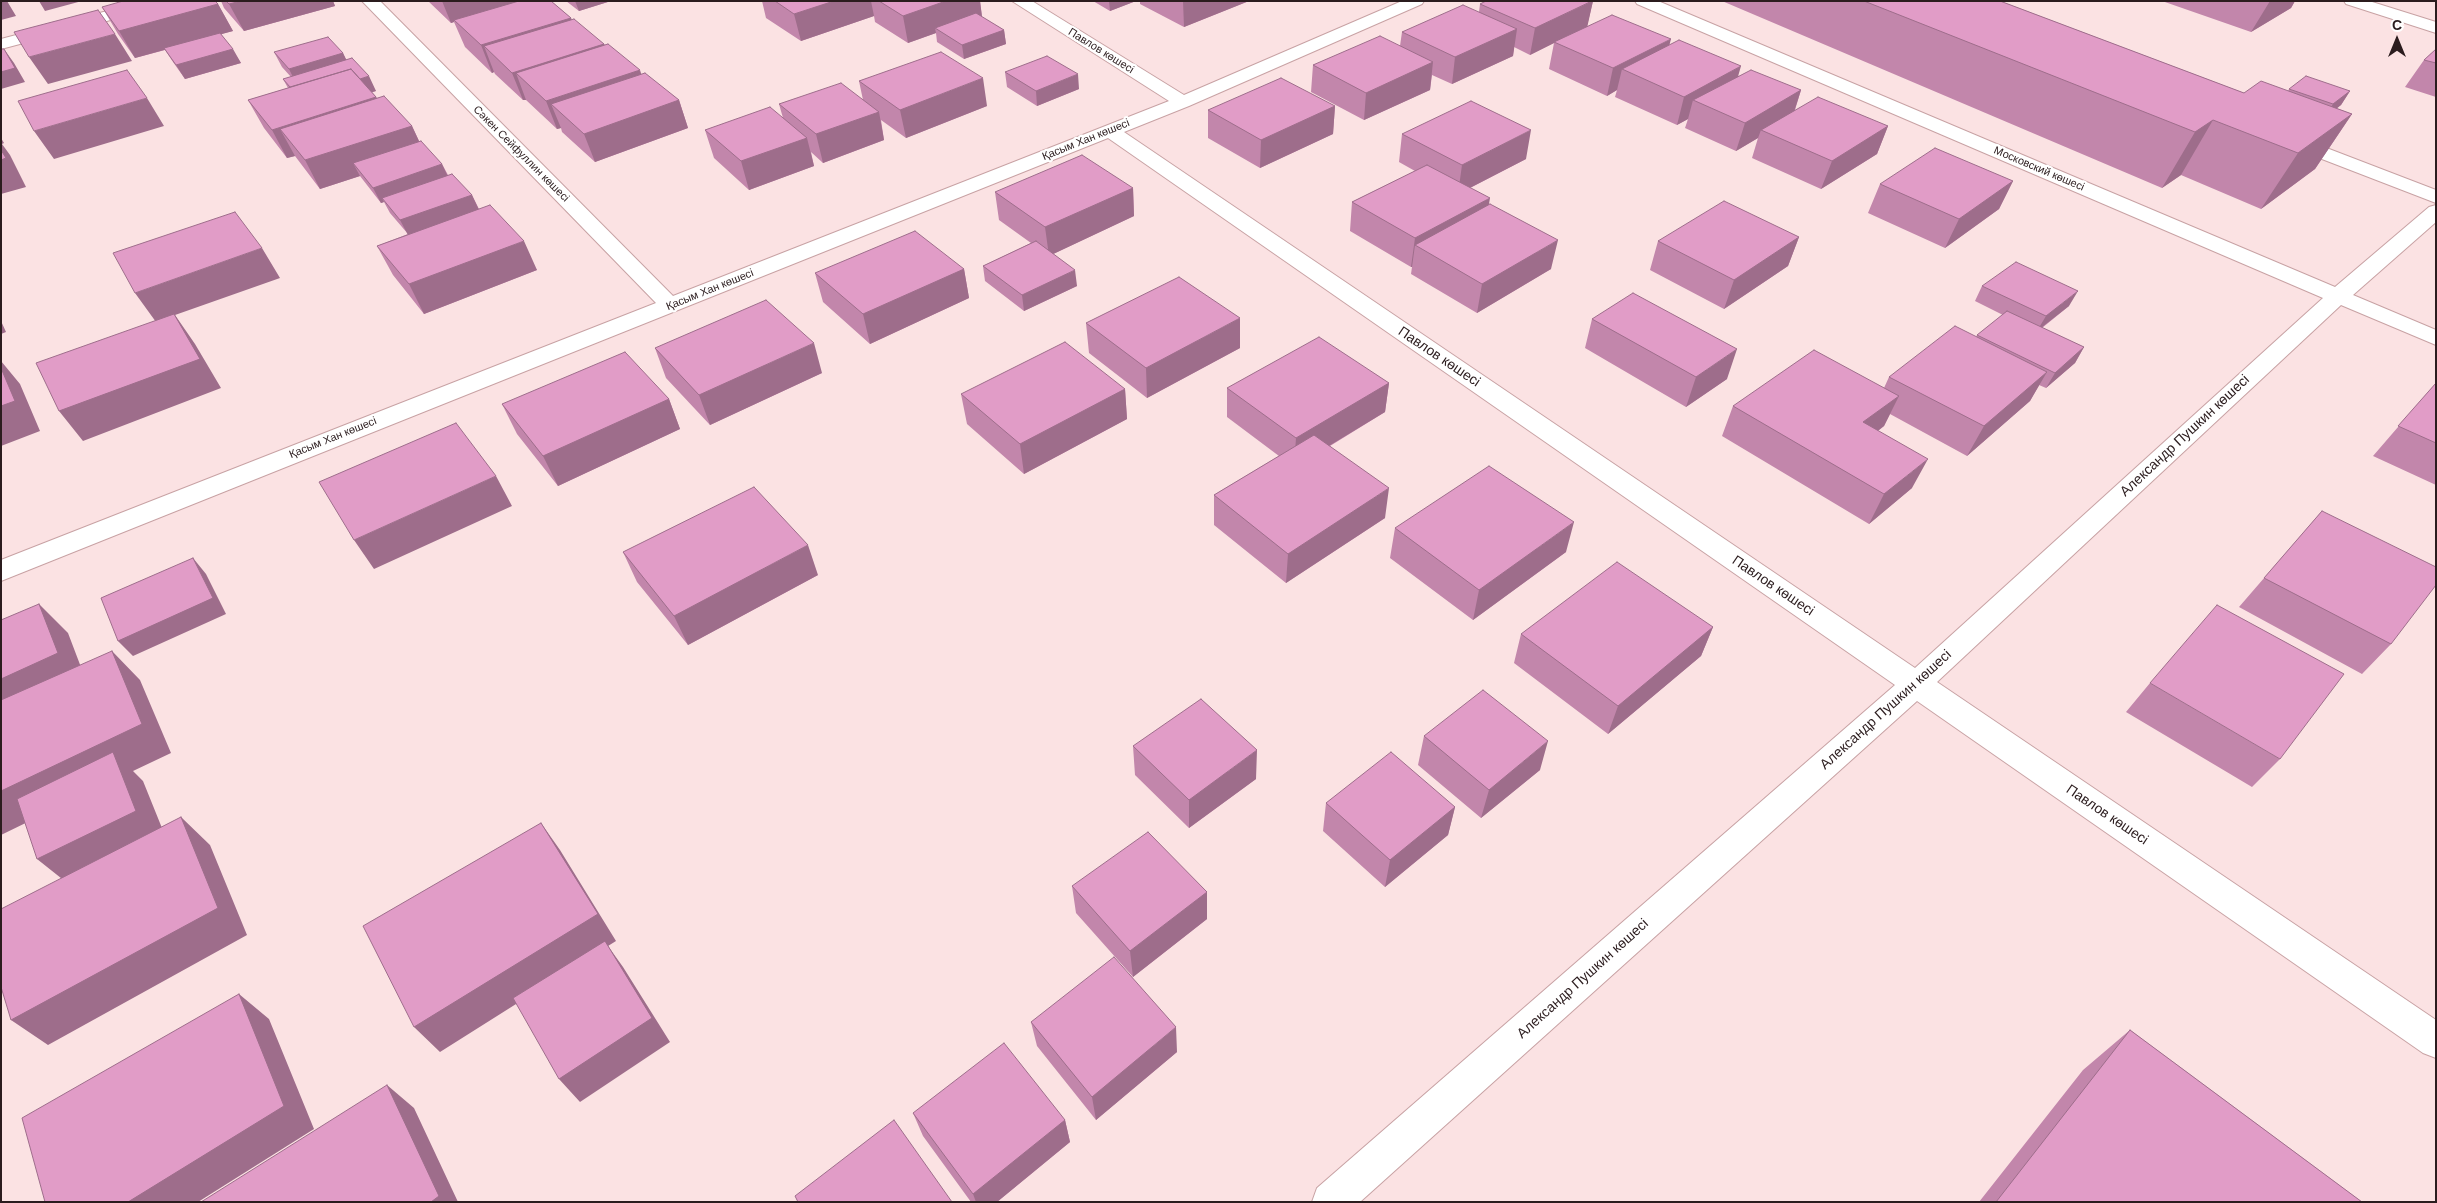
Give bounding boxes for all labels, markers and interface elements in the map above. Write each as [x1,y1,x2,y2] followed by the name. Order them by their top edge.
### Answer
[2372,15,2422,65] north arrow
[2392,17,2402,33] text: С
[1066,26,1136,76] street label: Павлов көшесі
[470,103,572,205] street label: Сәкен Сейфуллин көшесі
[1040,116,1132,164] street label: Қасым Хан көшесі
[1992,144,2086,194] street label: Московский көшесі
[664,266,756,314] street label: Қасым Хан көшесі
[1395,323,1483,391] street label: Павлов көшесі
[2117,372,2253,500] street label: Александр Пушкин көшесі
[287,414,379,462] street label: Қасым Хан көшесі
[1729,552,1817,620] street label: Павлов көшесі
[1817,647,1955,773] street label: Александр Пушкин көшесі
[2063,781,2151,849] street label: Павлов көшесі
[1514,916,1652,1042] street label: Александр Пушкин көшесі

